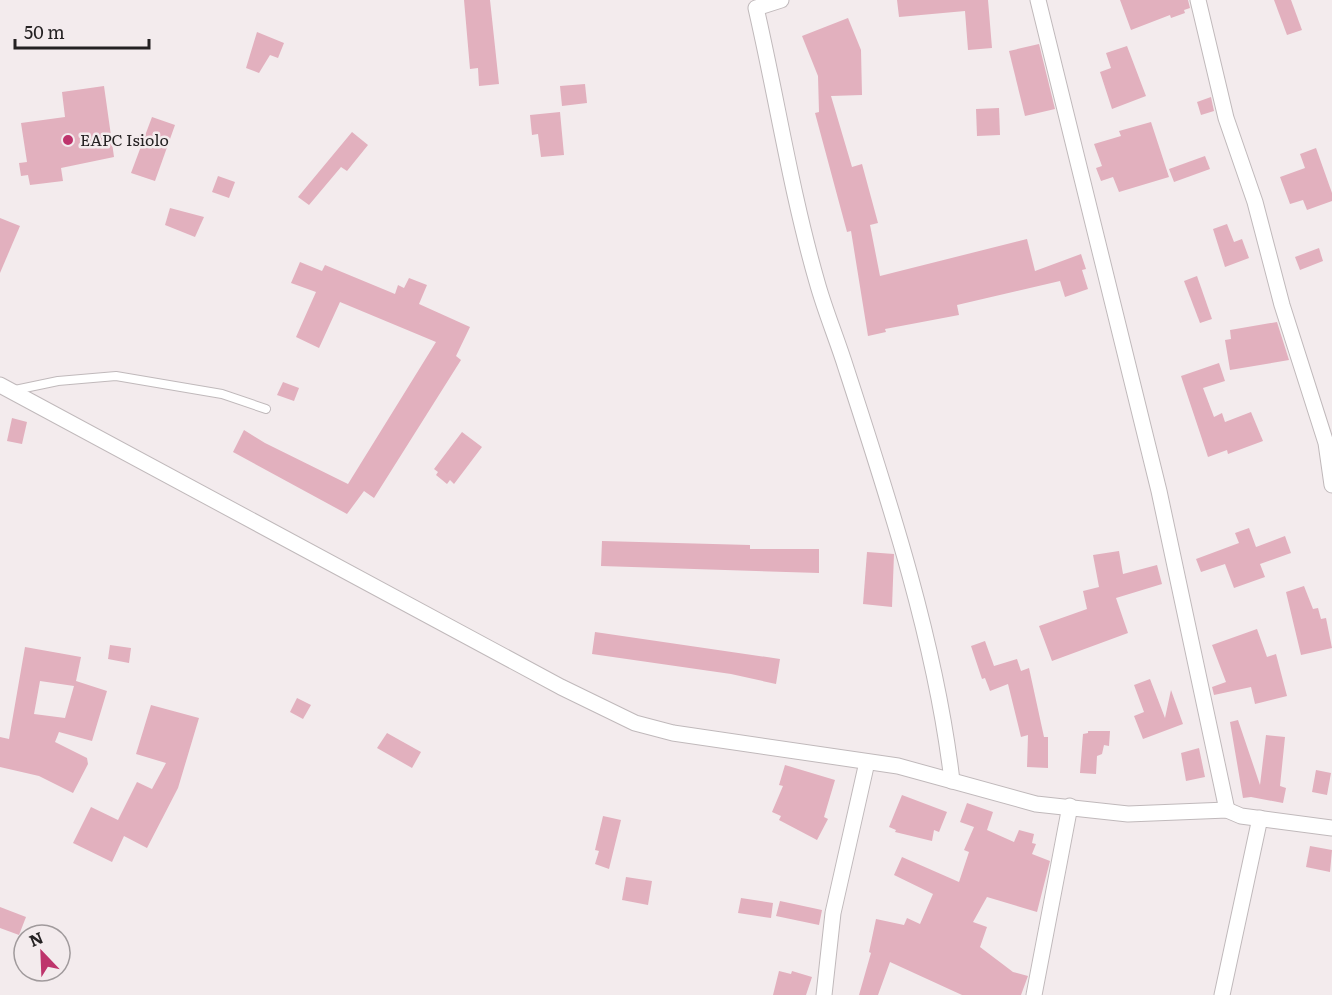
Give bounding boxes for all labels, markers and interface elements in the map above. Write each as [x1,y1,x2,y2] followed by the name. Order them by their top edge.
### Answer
[15,12,148,50] scale bar
[24,18,65,45] text: 50 m
[80,127,169,151] place label: EAPC Isiolo
[61,133,75,147] marker: EAPC Isiolo
[12,923,72,983] north arrow
[25,925,47,952] text: N

